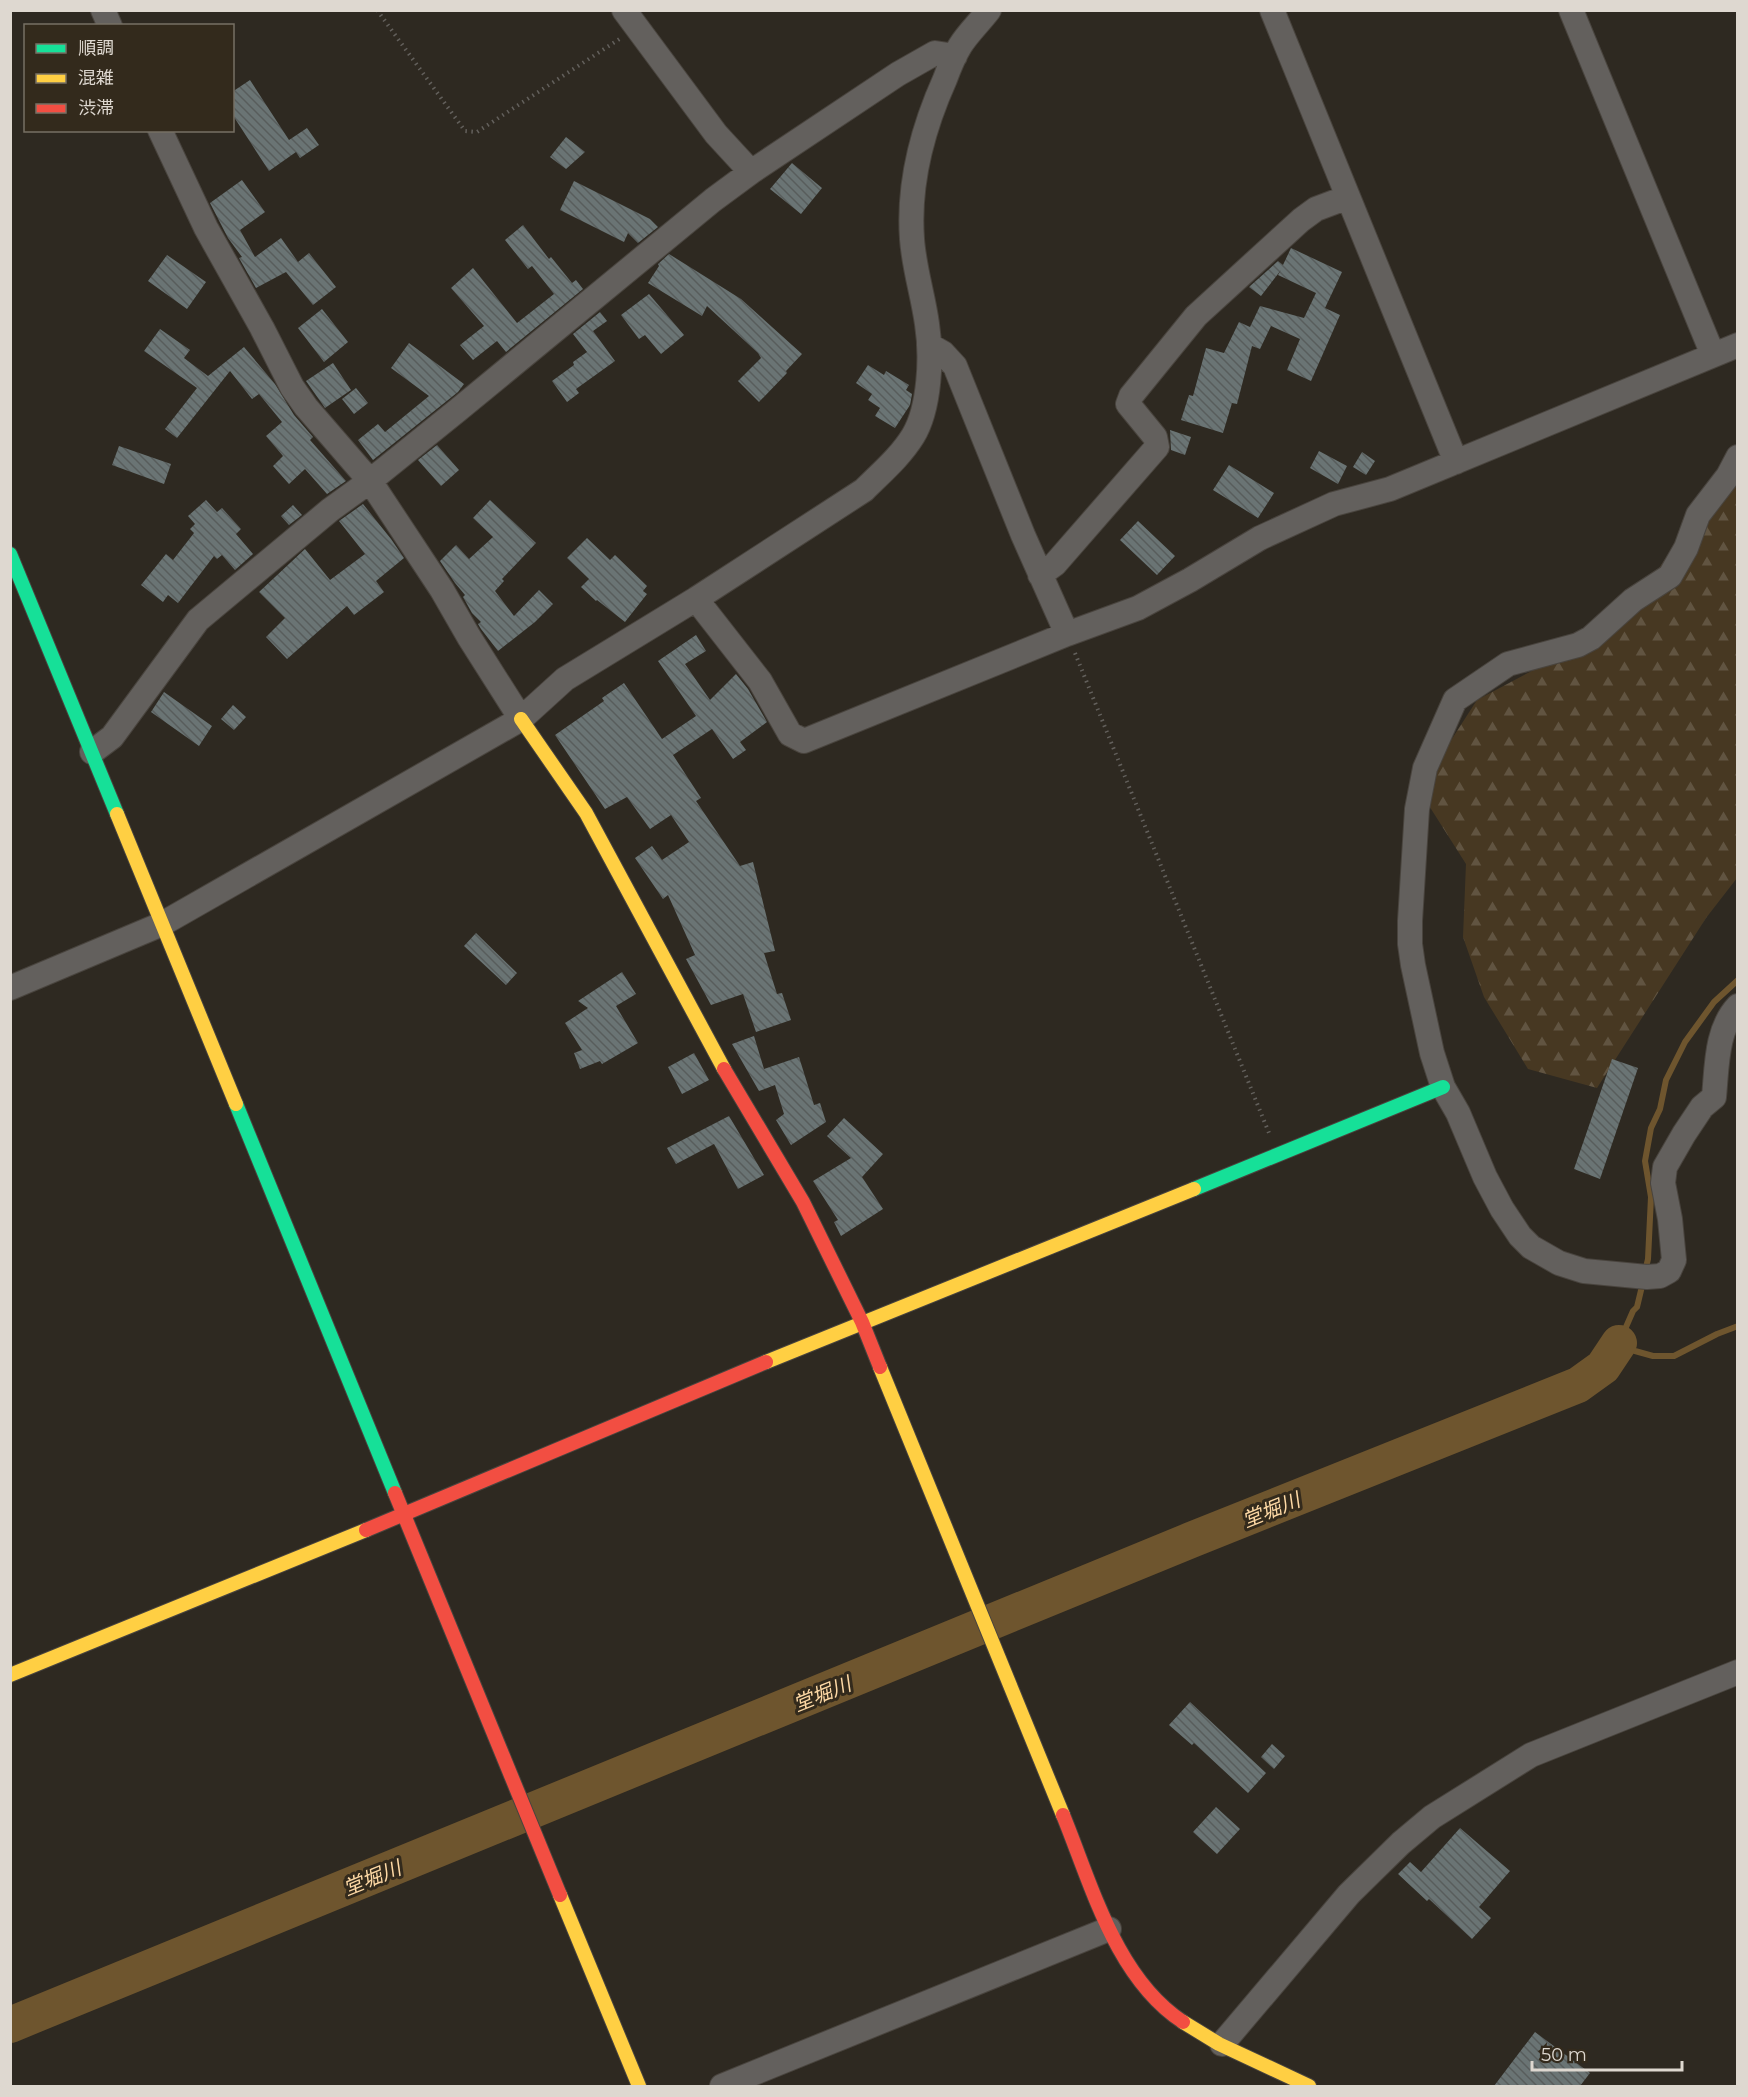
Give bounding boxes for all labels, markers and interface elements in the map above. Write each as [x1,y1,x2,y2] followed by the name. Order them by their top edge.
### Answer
[24,24,234,132] legend
[78,37,114,59] text: 順調
[78,67,114,89] text: 混雑
[78,97,114,119] text: 渋滞
[1239,1487,1305,1532] water label: 堂堀川
[790,1671,856,1716] water label: 堂堀川
[340,1855,406,1900] water label: 堂堀川
[1532,2034,1682,2072] scale bar
[1541,2044,1587,2066] text: 50 m

